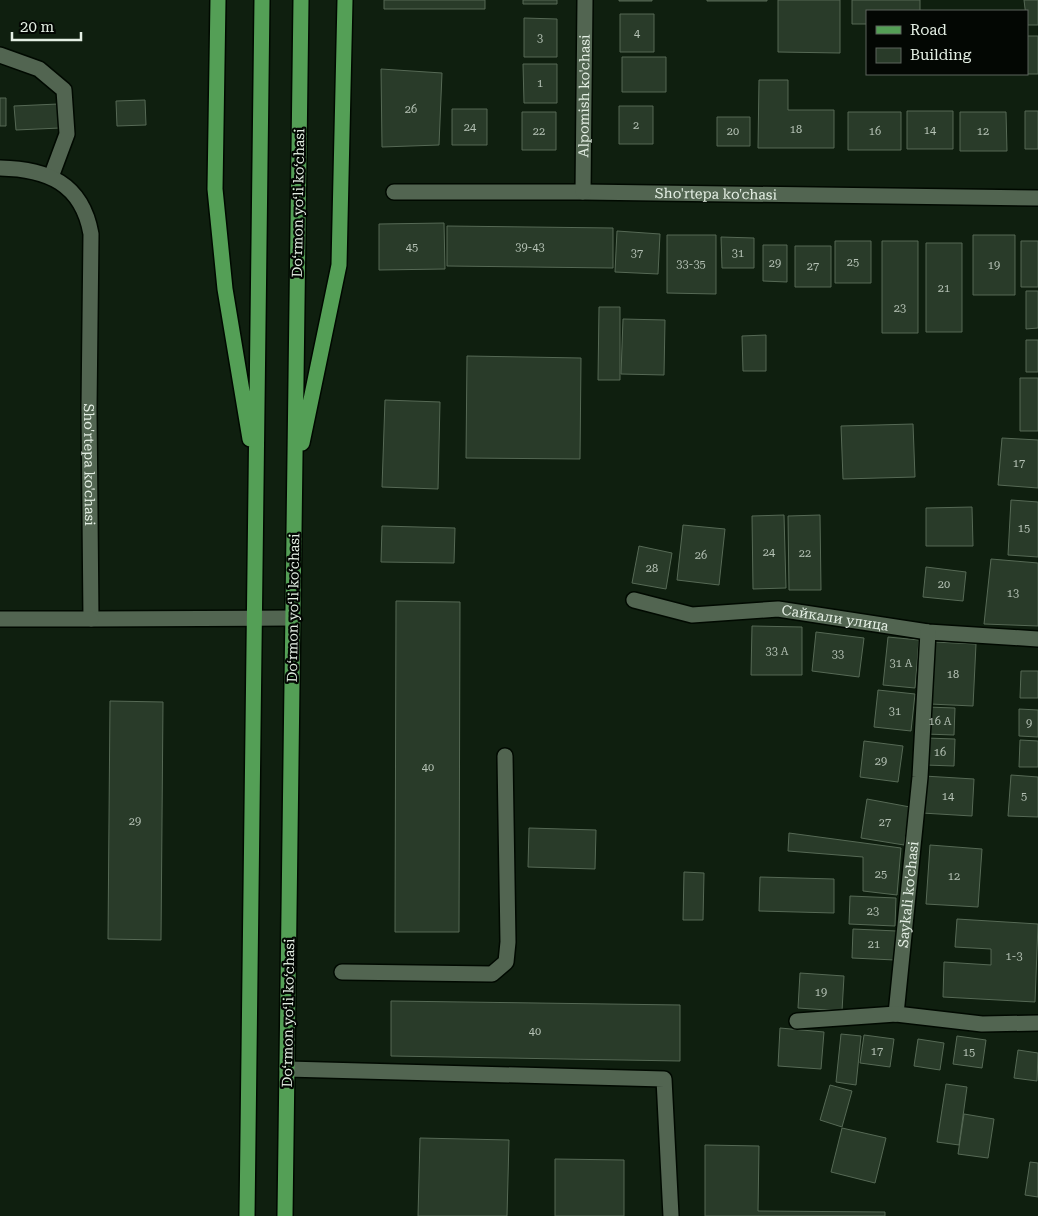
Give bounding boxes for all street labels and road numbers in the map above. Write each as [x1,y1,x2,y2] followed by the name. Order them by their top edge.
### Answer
[575,34,593,158] street label: Alpomish ko'chasi
[289,128,307,278] street label: Do‘rmon yo‘li ko‘chasi
[655,185,778,203] street label: Sho'rtepa ko'chasi
[81,403,98,526] street label: Sho'rtepa ko'chasi
[284,533,302,683] street label: Do‘rmon yo‘li ko‘chasi
[781,602,890,634] street label: Сайкали улица
[895,840,921,949] street label: Saykali ko'chasi
[279,938,297,1088] street label: Do‘rmon yo‘li ko‘chasi

